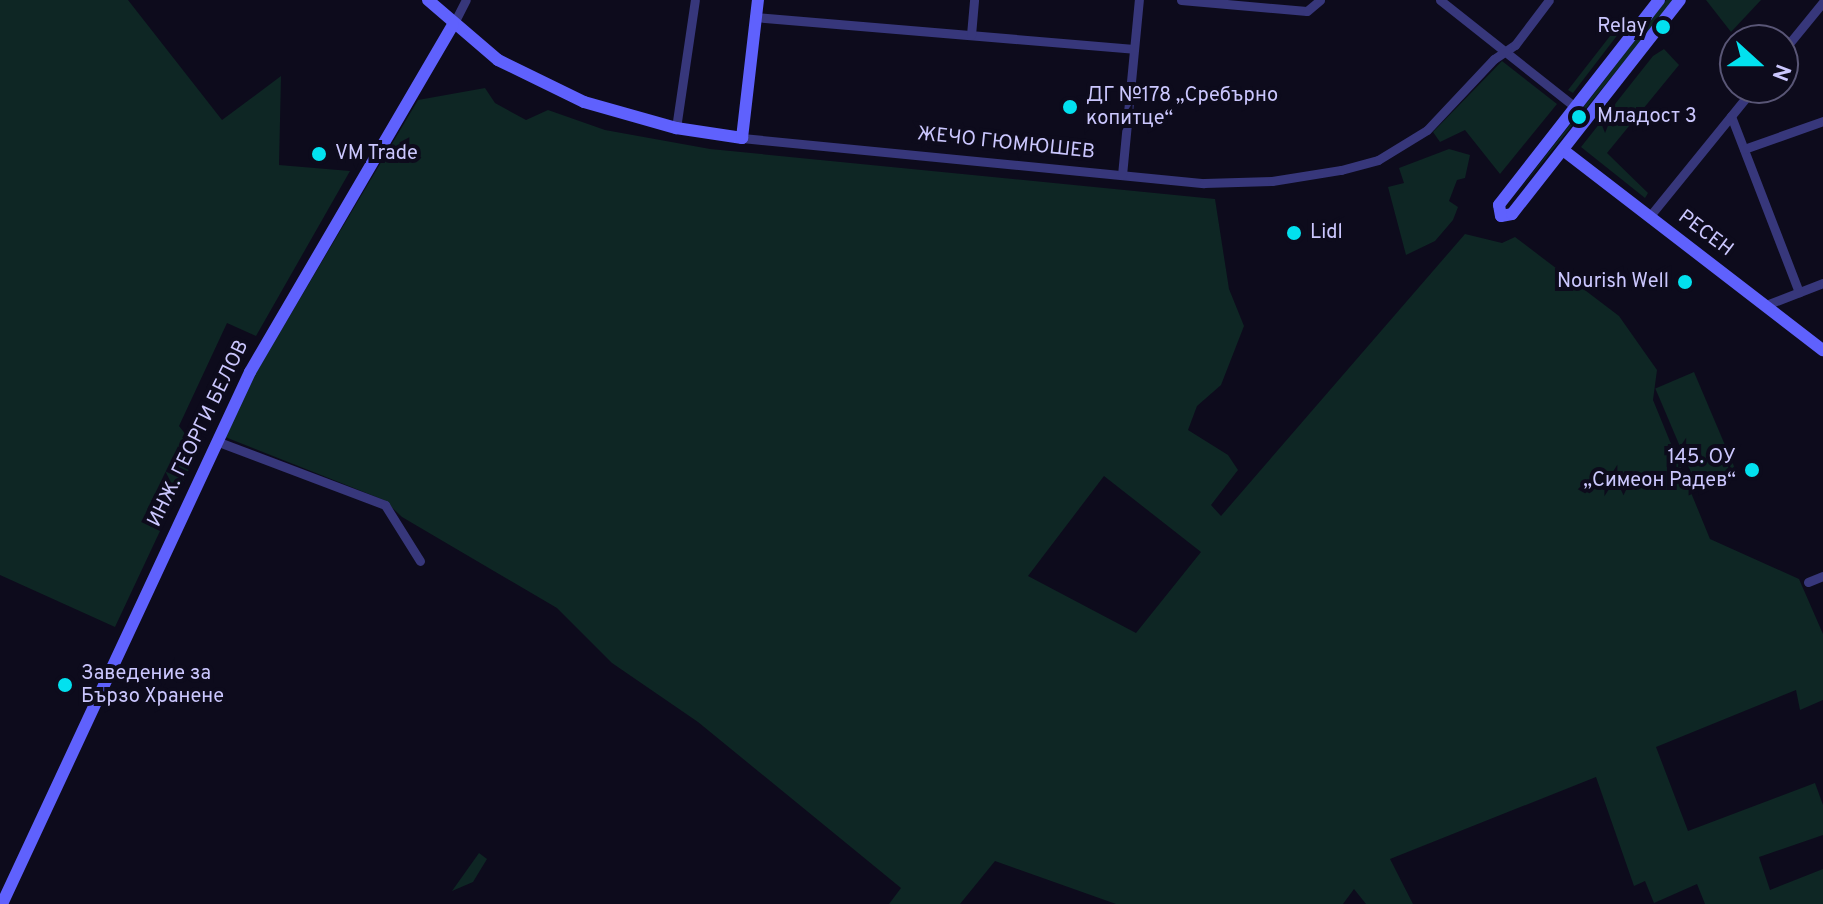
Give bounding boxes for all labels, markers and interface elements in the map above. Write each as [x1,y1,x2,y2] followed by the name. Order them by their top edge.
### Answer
[1597,15,1647,39] place label: Relay
[1654,18,1672,36] marker: Relay
[1719,24,1799,104] north arrow
[1765,60,1795,84] text: N
[1086,84,1279,131] place label: ДГ №178 „Сребърно копитце“
[1061,98,1079,116] marker: ДГ №178 „Сребърно копитце“
[1597,105,1697,129] place label: Младост 3
[1568,106,1590,128] marker: Младост 3
[916,123,1096,165] street label: ЖЕЧО ГЮМЮШЕВ
[335,142,419,166] place label: VM Trade
[310,145,328,163] marker: VM Trade
[1673,205,1737,263] street label: РЕСЕН
[1310,221,1343,245] place label: Lidl
[1285,224,1303,242] marker: Lidl
[1557,270,1669,294] place label: Nourish Well
[1676,273,1694,291] marker: Nourish Well
[143,337,255,531] street label: ИНЖ. ГЕОРГИ БЕЛОВ
[1583,446,1736,493] place label: 145. ОУ „Симеон Радев“
[1743,461,1761,479] marker: 145. ОУ „Симеон Радев“
[81,662,224,709] place label: Заведение за Бързо Хранене
[56,676,74,694] marker: Заведение за Бързо Хранене

